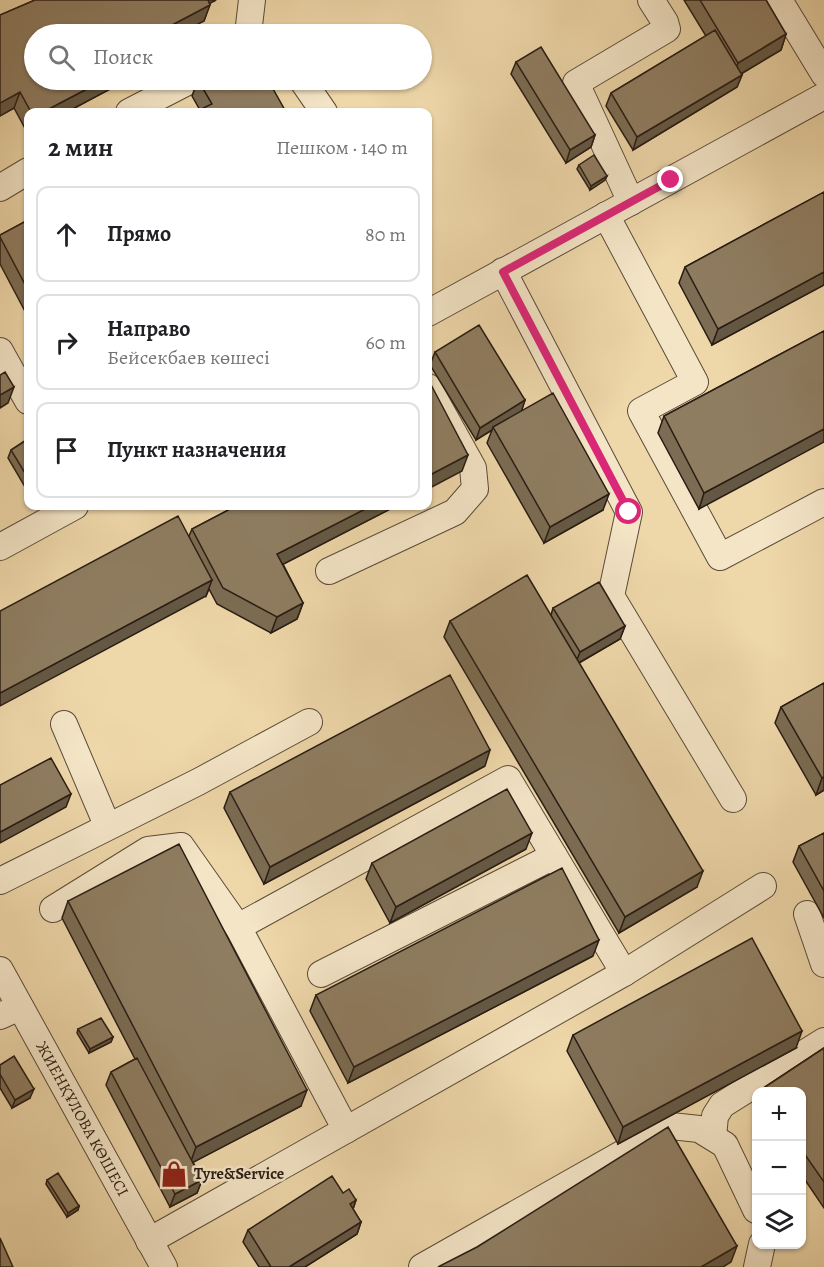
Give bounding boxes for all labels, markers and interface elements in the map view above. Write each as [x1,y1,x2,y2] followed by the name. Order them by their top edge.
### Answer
[24,24,432,90] search box
[45,41,78,74] icon: search
[93,42,153,72] text: Поиск
[48,130,113,165] text: 2 мин
[276,134,408,161] text: Пешком · 140 m
[657,166,683,192] route end
[50,218,83,251] icon: ahead
[107,219,171,249] text: Прямо
[365,221,406,248] text: 80 m
[107,314,190,344] text: Направо
[50,326,83,359] icon: right
[366,329,406,356] text: 60 m
[107,344,270,371] text: Бейсекбаев көшесі
[50,434,83,467] icon: arrive
[107,435,286,465] text: Пункт назначения
[615,498,641,524] route start
[31,1037,134,1200] street label: ЖИЕНҚҰЛОВА КӨШЕСІ
[752,1087,806,1249] map controls
[752,1087,806,1141] button: +
[752,1141,806,1195] button: −
[159,1159,189,1189] shop icon: Tyre&Service
[194,1163,284,1185] place label: Tyre&Service
[752,1195,806,1249] button: layers

